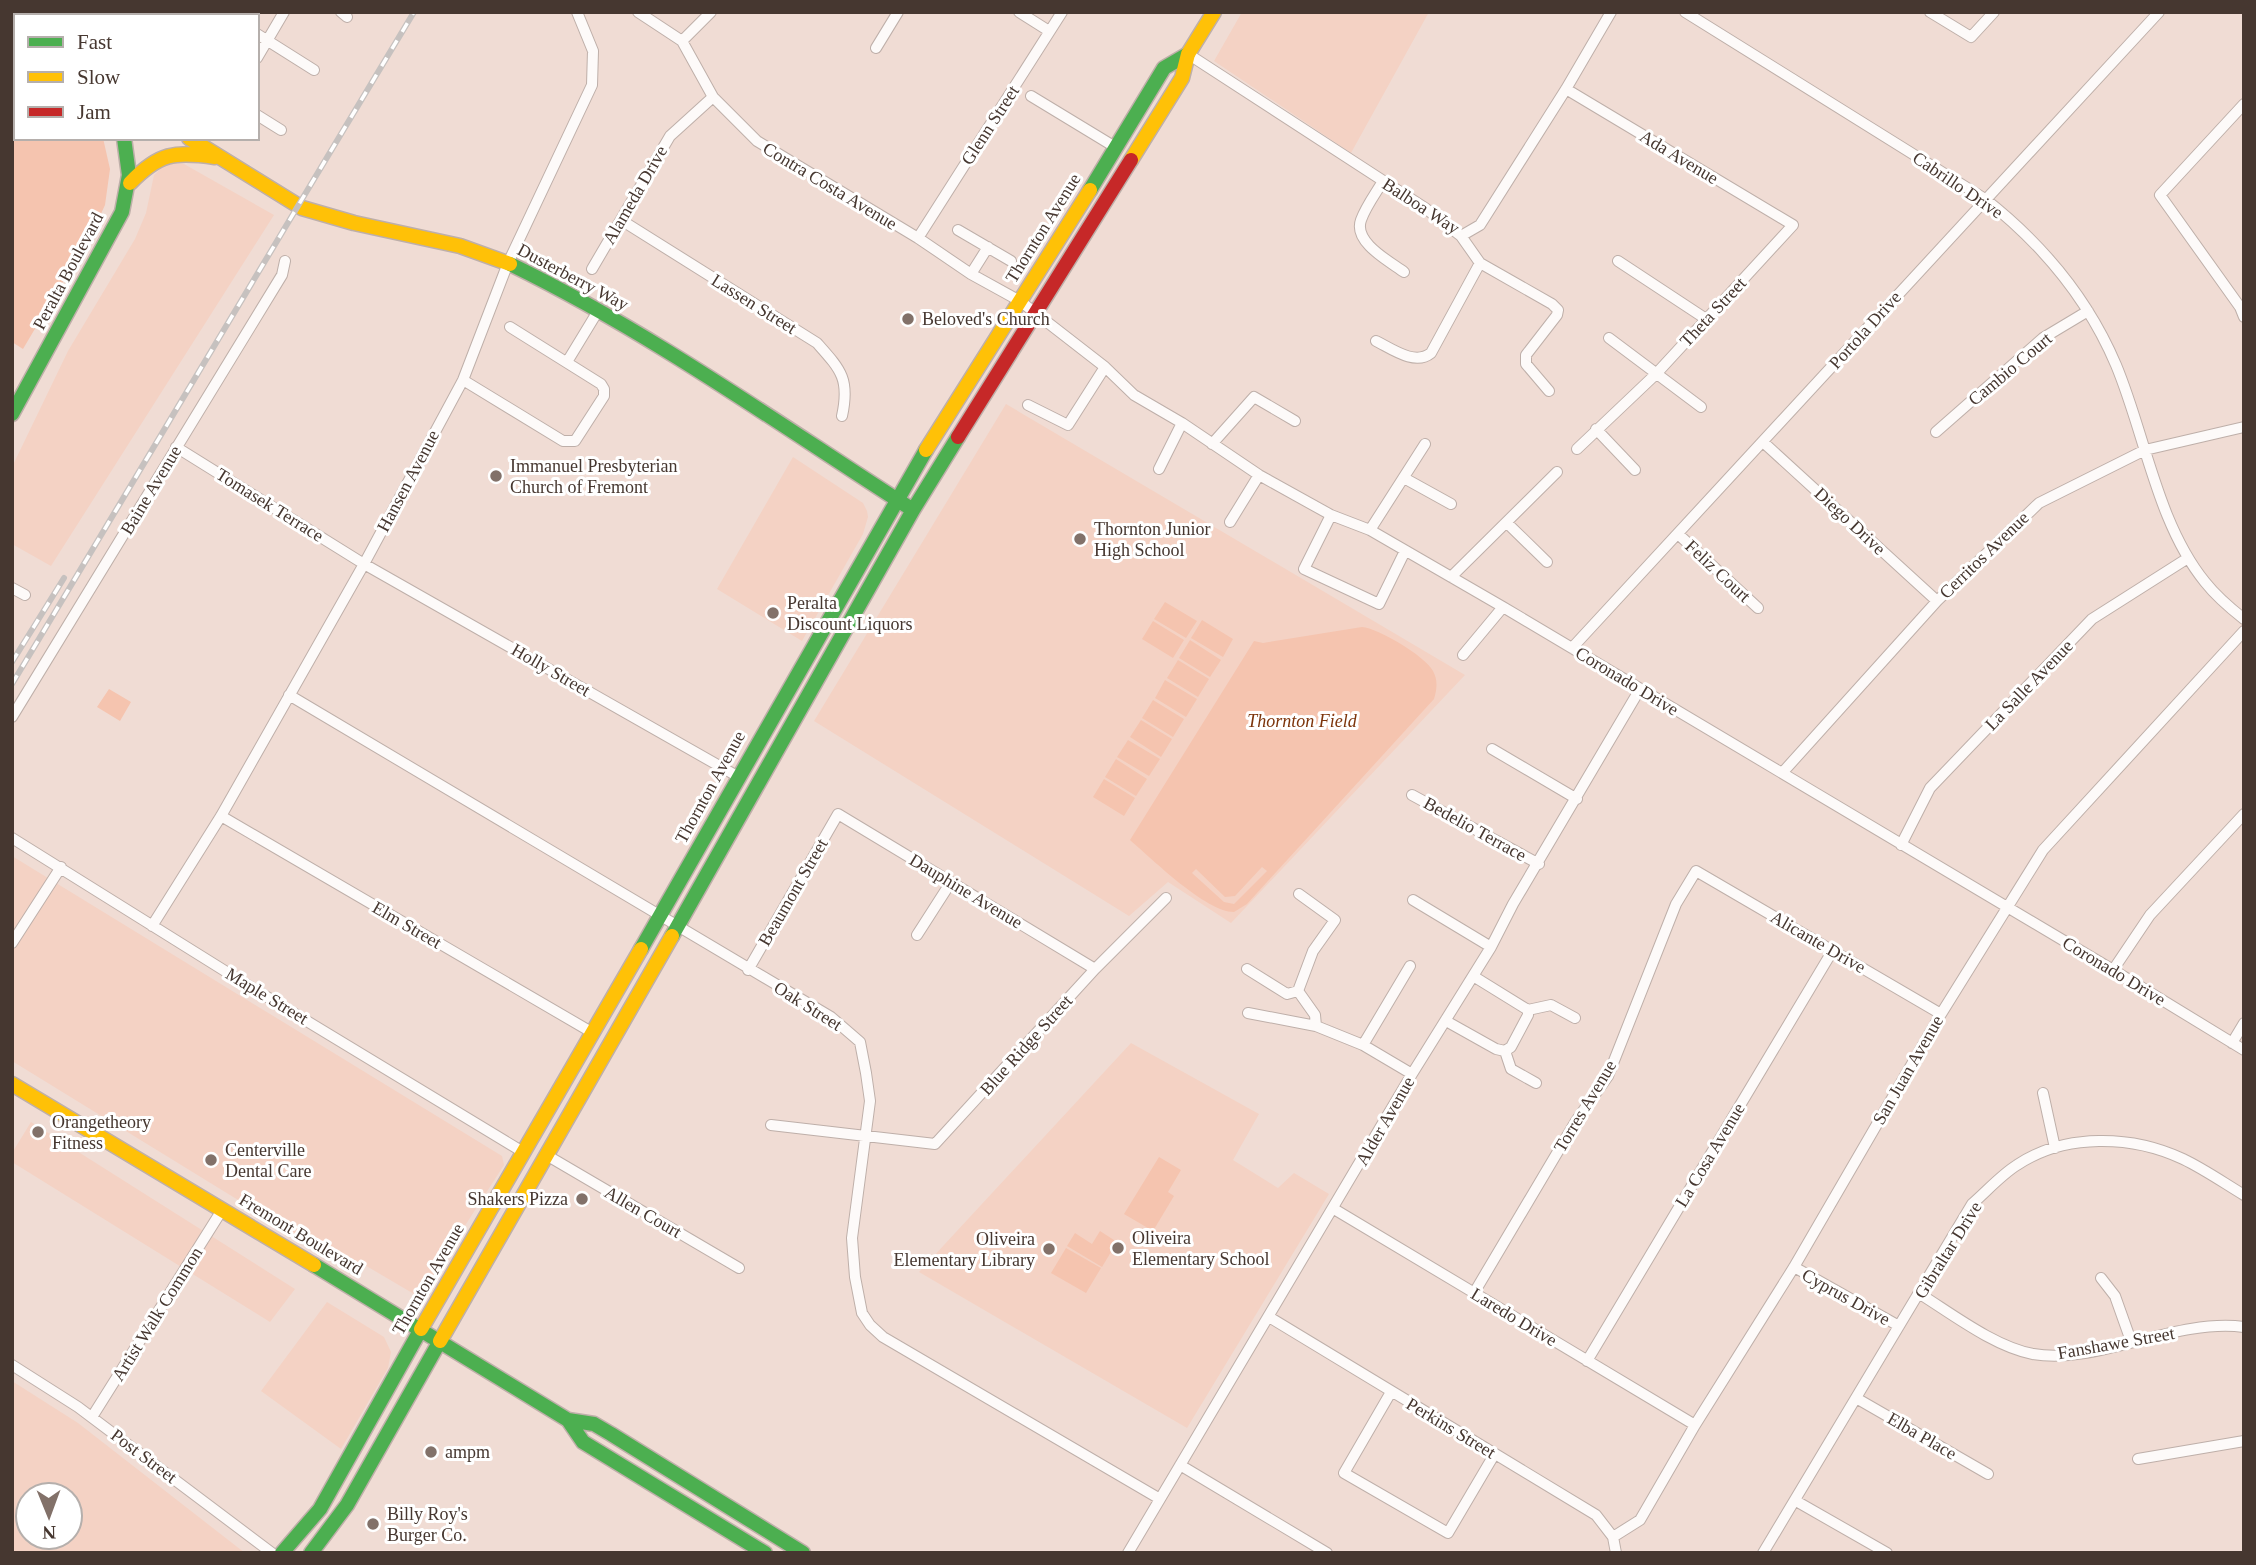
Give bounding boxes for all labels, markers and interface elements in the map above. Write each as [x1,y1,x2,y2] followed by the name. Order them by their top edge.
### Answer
[14,14,259,140] legend
[77,30,112,54] text: Fast
[77,65,121,89] text: Slow
[957,82,1023,168] street label: Glenn Street
[77,100,111,124] text: Jam
[1636,126,1722,188] street label: Ada Avenue
[759,138,901,234] street label: Contra Costa Avenue
[599,142,671,248] street label: Alameda Drive
[1909,147,2007,223] street label: Cabrillo Drive
[1001,170,1085,286] street label: Thornton Avenue
[1379,174,1463,238] street label: Balboa Way
[29,209,107,333] street label: Peralta Boulevard
[514,239,632,315] street label: Dusterberry Way
[708,270,800,338] street label: Lassen Street
[1676,273,1750,351] street label: Theta Street
[1825,287,1905,373] street label: Portola Drive
[922,309,1050,329] place label: Beloved's Church
[900,311,916,327] marker: Beloved's Church
[1964,328,2056,410] street label: Cambio Court
[373,427,443,535] street label: Hansen Avenue
[117,442,185,538] street label: Baine Avenue
[510,456,677,497] place label: Immanuel Presbyterian Church of Fremont
[213,464,327,546] street label: Tomasek Terrace
[488,468,504,484] marker: Immanuel Presbyterian Church of Fremont
[1810,483,1890,559] street label: Diego Drive
[1935,507,2033,603] street label: Cerritos Avenue
[1094,519,1211,560] place label: Thornton Junior High School
[1072,531,1088,547] marker: Thornton Junior High School
[1681,536,1755,606] street label: Feliz Court
[787,593,913,634] place label: Peralta Discount Liquors
[765,605,781,621] marker: Peralta Discount Liquors
[1981,636,2077,734] street label: La Salle Avenue
[508,639,594,701] street label: Holly Street
[1572,642,1682,720] street label: Coronado Drive
[1247,711,1358,731] park label: Thornton Field
[671,727,749,847] street label: Thornton Avenue
[1420,793,1530,865] street label: Bedelio Terrace
[754,835,832,949] street label: Beaumont Street
[906,849,1026,933] street label: Dauphine Avenue
[369,897,445,953] street label: Elm Street
[1767,907,1869,977] street label: Alicante Drive
[2059,932,2169,1010] street label: Coronado Drive
[222,964,312,1028] street label: Maple Street
[770,977,846,1035] street label: Oak Street
[976,991,1076,1099] street label: Blue Ridge Street
[1869,1012,1947,1128] street label: San Juan Avenue
[1550,1056,1620,1156] street label: Torres Avenue
[1352,1073,1418,1169] street label: Alder Avenue
[1671,1099,1749,1211] street label: La Cosa Avenue
[52,1112,151,1153] place label: Orangetheory Fitness
[30,1124,46,1140] marker: Orangetheory Fitness
[225,1140,311,1181] place label: Centerville Dental Care
[203,1152,219,1168] marker: Centerville Dental Care
[601,1182,685,1242] street label: Allen Court
[236,1189,366,1279] street label: Fremont Boulevard
[468,1189,568,1209] place label: Shakers Pizza
[574,1191,590,1207] marker: Shakers Pizza
[1910,1198,1986,1302] street label: Gibraltar Drive
[388,1220,468,1338] street label: Thornton Avenue
[1132,1228,1269,1269] place label: Oliveira Elementary School
[894,1229,1035,1270] place label: Oliveira Elementary Library
[1110,1240,1126,1256] marker: Oliveira Elementary School
[1041,1241,1057,1257] marker: Oliveira Elementary Library
[108,1243,206,1385] street label: Artist Walk Common
[1799,1265,1893,1329] street label: Cyprus Drive
[1468,1284,1560,1350] street label: Laredo Drive
[2056,1323,2176,1363] street label: Fanshawe Street
[1403,1394,1499,1462] street label: Perkins Street
[1884,1408,1960,1464] street label: Elba Place
[107,1425,181,1487] street label: Post Street
[445,1442,490,1462] place label: ampm
[423,1444,439,1460] marker: ampm
[14,1481,84,1551] north arrow
[387,1504,468,1545] place label: Billy Roy's Burger Co.
[365,1516,381,1532] marker: Billy Roy's Burger Co.
[42,1522,56,1543] text: N

